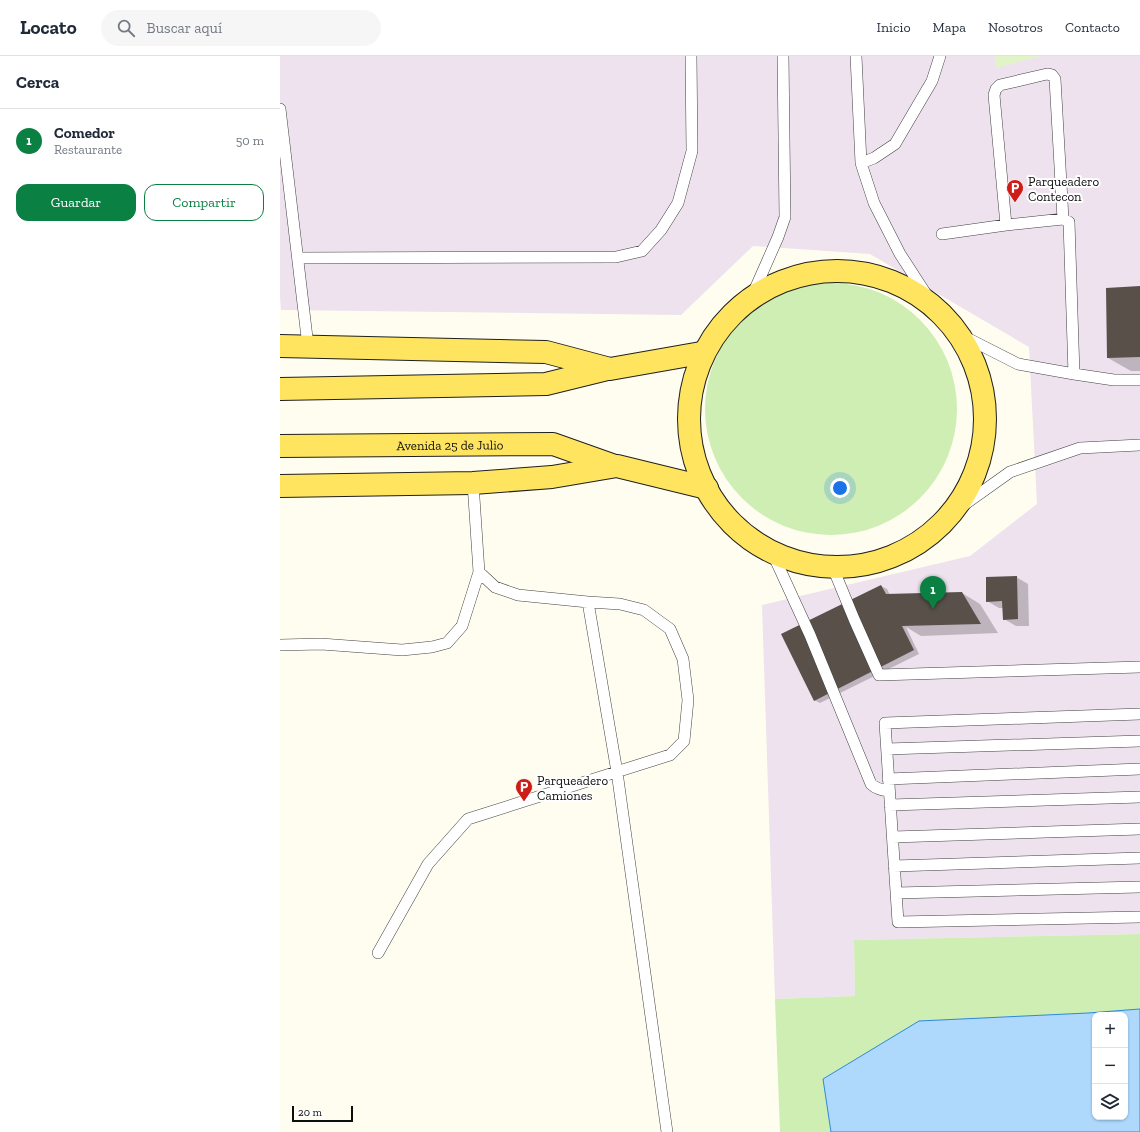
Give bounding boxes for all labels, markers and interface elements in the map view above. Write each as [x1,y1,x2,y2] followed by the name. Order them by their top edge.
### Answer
[101,10,381,46] search box
[20,16,77,39] text: Locato
[115,17,137,39] icon: search
[147,19,222,37] text: Buscar aquí
[877,19,911,36] text: Inicio
[933,19,966,36] text: Mapa
[988,19,1043,36] text: Nosotros
[1065,19,1120,36] text: Contacto
[16,72,59,92] text: Cerca
[54,124,115,142] text: Comedor
[26,133,32,148] text: 1
[236,133,264,148] text: 50 m
[54,142,122,157] text: Restaurante
[1028,174,1099,204] place label: Parqueadero Contecon
[1005,178,1025,203] parking icon: Parqueadero Contecon
[16,184,136,221] button: Guardar
[144,184,264,221] button: Compartir
[397,437,504,453] street label: Avenida 25 de Julio
[830,478,850,498] your location
[920,576,946,609] pin: 1
[537,773,608,803] place label: Parqueadero Camiones
[514,777,534,802] parking icon: Parqueadero Camiones
[1092,1012,1128,1120] map controls
[1092,1012,1128,1048] button: +
[1092,1048,1128,1084] button: −
[1092,1084,1128,1120] button: layers
[292,1104,353,1123] scale bar
[298,1106,322,1119] text: 20 m

